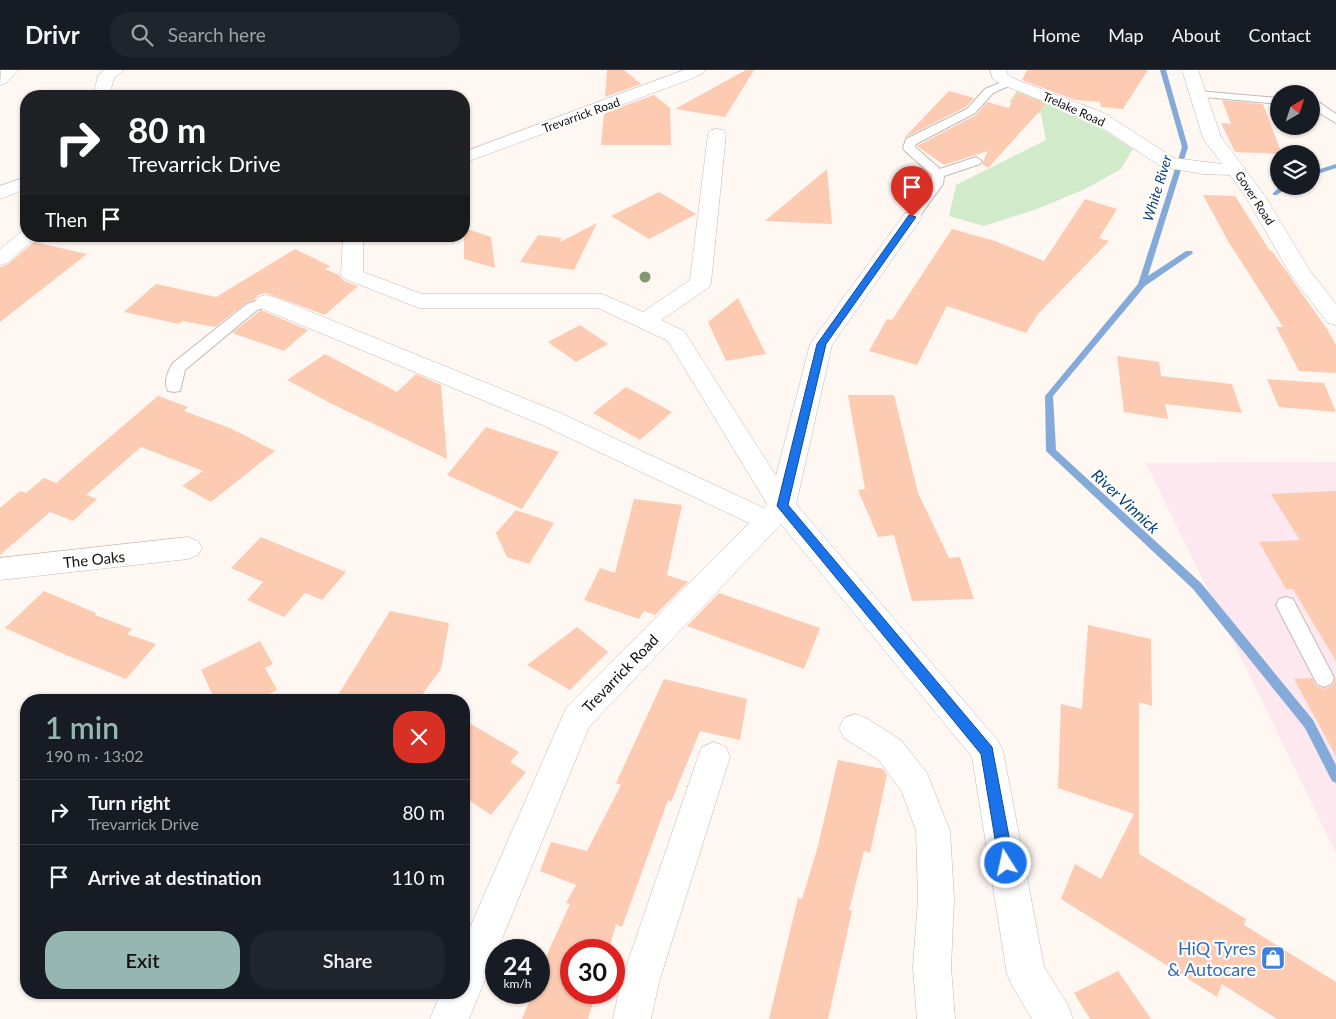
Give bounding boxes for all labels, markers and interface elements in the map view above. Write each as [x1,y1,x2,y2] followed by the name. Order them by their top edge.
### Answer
[110,12,460,57] search box
[25,20,80,49] text: Drivr
[128,21,156,49] icon: search
[168,23,266,46] text: Search here
[1032,24,1080,46] text: Home
[1108,24,1144,46] text: Map
[1172,24,1221,46] text: About
[1249,24,1311,46] text: Contact
[1270,85,1320,135] north arrow
[1270,85,1320,195] map controls
[1040,89,1108,129] street label: Trelake Road
[540,94,622,136] street label: Trevarrick Road
[128,108,206,150] text: 80 m
[45,110,110,175] icon: right
[1270,145,1320,195] button: layers
[128,150,281,177] text: Trevarrick Drive
[1139,153,1175,223] water label: White River
[891,166,933,217] pin
[1232,168,1278,228] street label: Gover Road
[898,173,926,201] icon: arrive
[97,205,125,233] icon: arrive
[45,208,87,231] text: Then
[1088,465,1164,537] water label: River Vinnick
[62,547,126,571] street label: The Oaks
[578,630,662,716] street label: Trevarrick Road
[45,709,119,745] text: 1 min
[393,711,445,763] button: close
[45,746,144,765] text: 190 m · 13:02
[88,791,170,814] text: Turn right
[45,798,73,826] icon: right
[402,801,445,824] text: 80 m
[88,814,199,833] text: Trevarrick Drive
[979,836,1031,888] position arrow
[45,863,73,891] icon: arrive
[88,866,261,889] text: Arrive at destination
[391,866,445,889] text: 110 m
[45,931,240,989] button: Exit
[250,931,445,989] button: Share
[1167,937,1256,980] place label: HiQ Tyres & Autocare
[560,939,625,1004] speed limit sign: 30
[1260,945,1286,971] shop icon: HiQ Tyres & Autocare
[503,950,532,980] text: 24
[503,976,532,991] text: km/h

